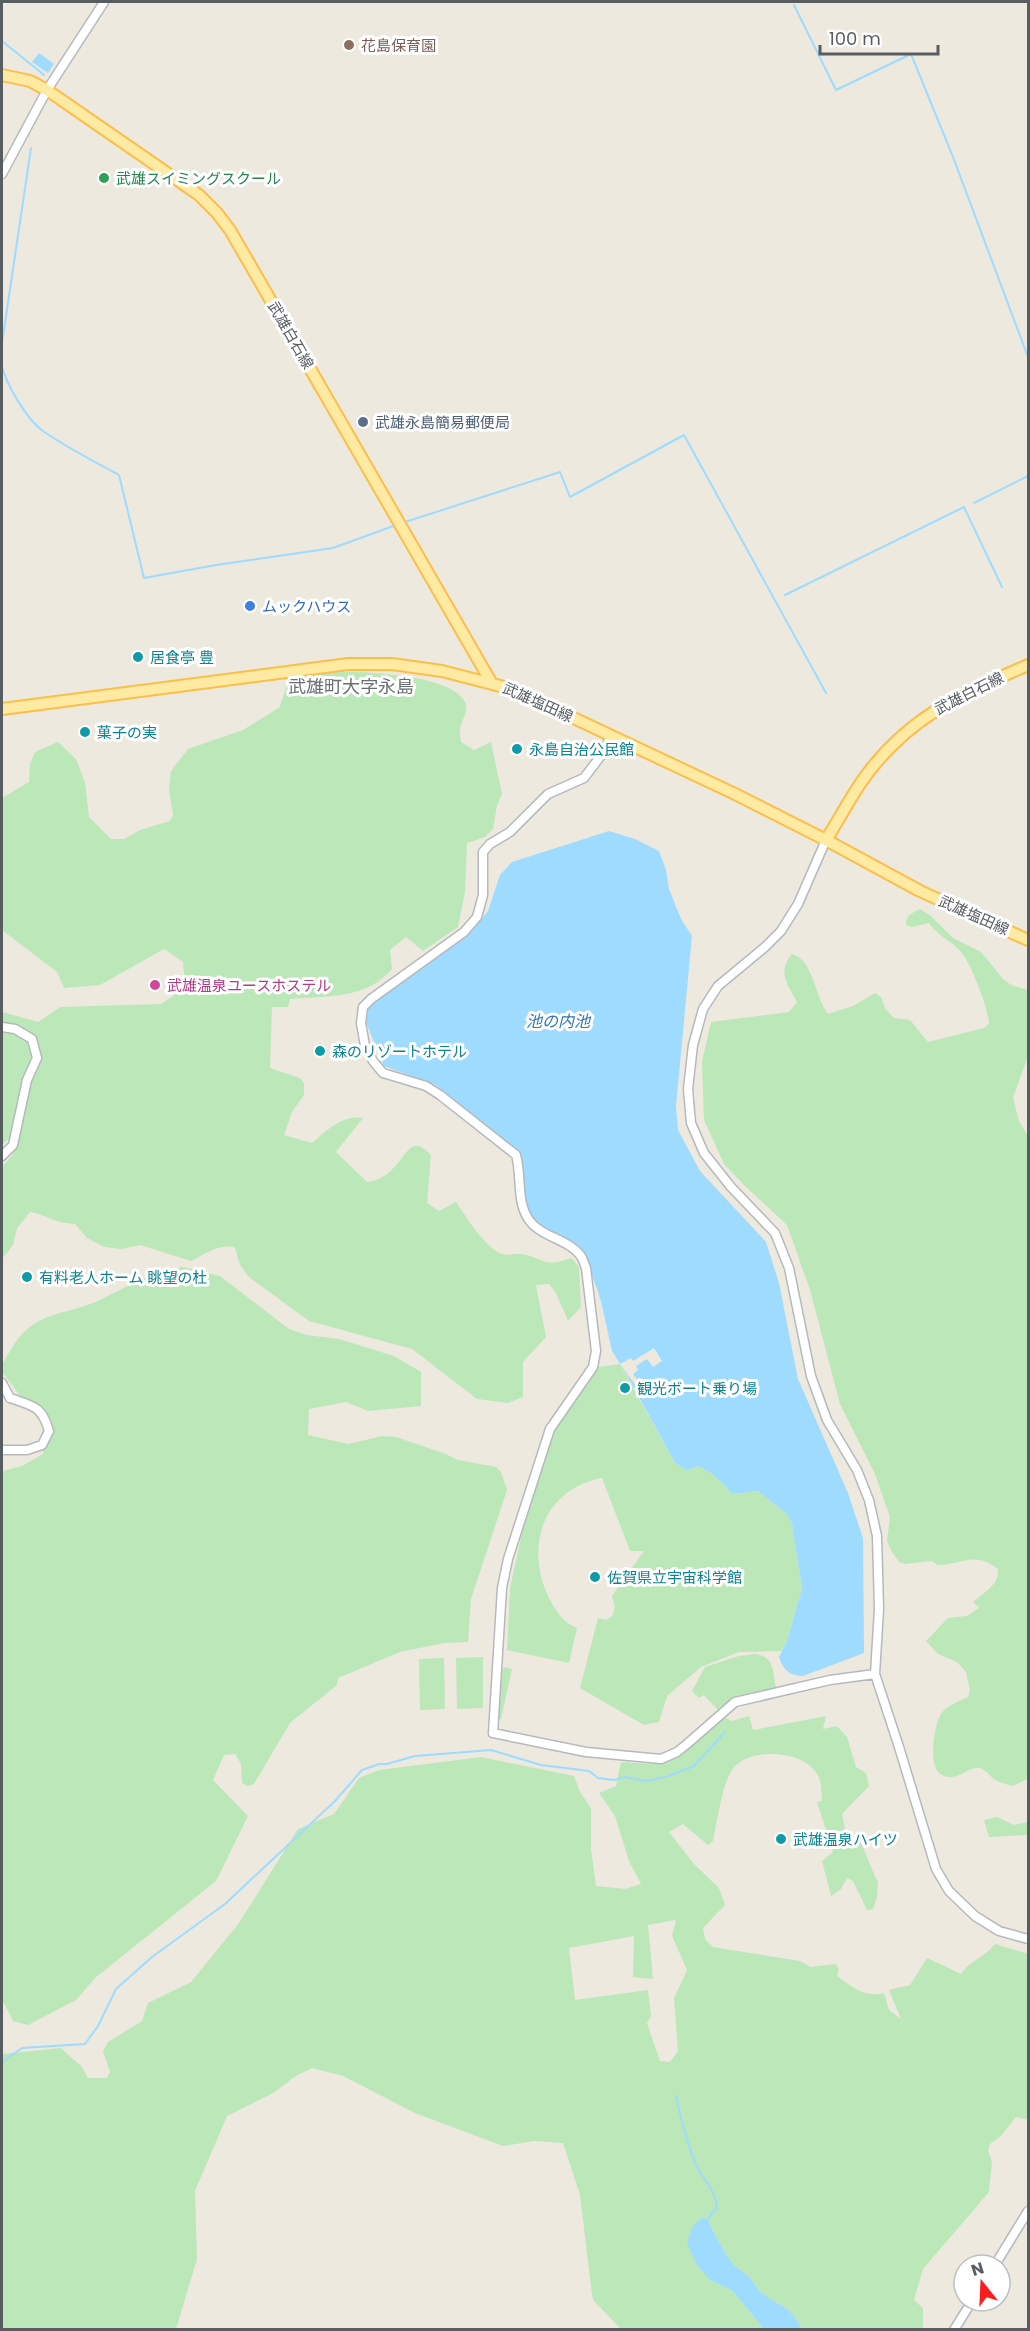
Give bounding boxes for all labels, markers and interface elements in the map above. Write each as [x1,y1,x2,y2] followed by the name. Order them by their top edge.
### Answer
[820,18,938,56] scale bar
[829,26,881,51] text: 100 m
[361,35,436,56] place label: 花島保育園
[342,38,356,52] marker: 花島保育園
[116,168,281,189] place label: 武雄スイミングスクール
[97,171,111,185] marker: 武雄スイミングスクール
[263,297,319,373] street label: 武雄白石線
[375,412,510,433] place label: 武雄永島簡易郵便局
[356,415,370,429] marker: 武雄永島簡易郵便局
[262,596,351,617] place label: ムックハウス
[243,599,257,613] marker: ムックハウス
[150,647,214,668] place label: 居食亭 豊
[131,650,145,664] marker: 居食亭 豊
[931,667,1007,719] street label: 武雄白石線
[288,674,414,699] district label: 武雄町大字永島
[499,677,577,727] street label: 武雄塩田線
[97,722,157,743] place label: 菓子の実
[78,725,92,739] marker: 菓子の実
[529,739,634,760] place label: 永島自治公民館
[510,742,524,756] marker: 永島自治公民館
[935,890,1013,940] street label: 武雄塩田線
[167,975,331,996] place label: 武雄温泉ユースホステル
[148,978,162,992] marker: 武雄温泉ユースホステル
[526,1010,592,1033] water label: 池の内池
[332,1041,467,1062] place label: 森のリゾートホテル
[313,1044,327,1058] marker: 森のリゾートホテル
[39,1267,208,1288] place label: 有料老人ホーム 眺望の杜
[20,1270,34,1284] marker: 有料老人ホーム 眺望の杜
[637,1378,757,1399] place label: 観光ボート乗り場
[618,1381,632,1395] marker: 観光ボート乗り場
[607,1567,742,1588] place label: 佐賀県立宇宙科学館
[588,1570,602,1584] marker: 佐賀県立宇宙科学館
[793,1829,898,1850] place label: 武雄温泉ハイツ
[774,1832,788,1846] marker: 武雄温泉ハイツ
[952,2253,1012,2313] north arrow
[968,2256,987,2282] text: N

